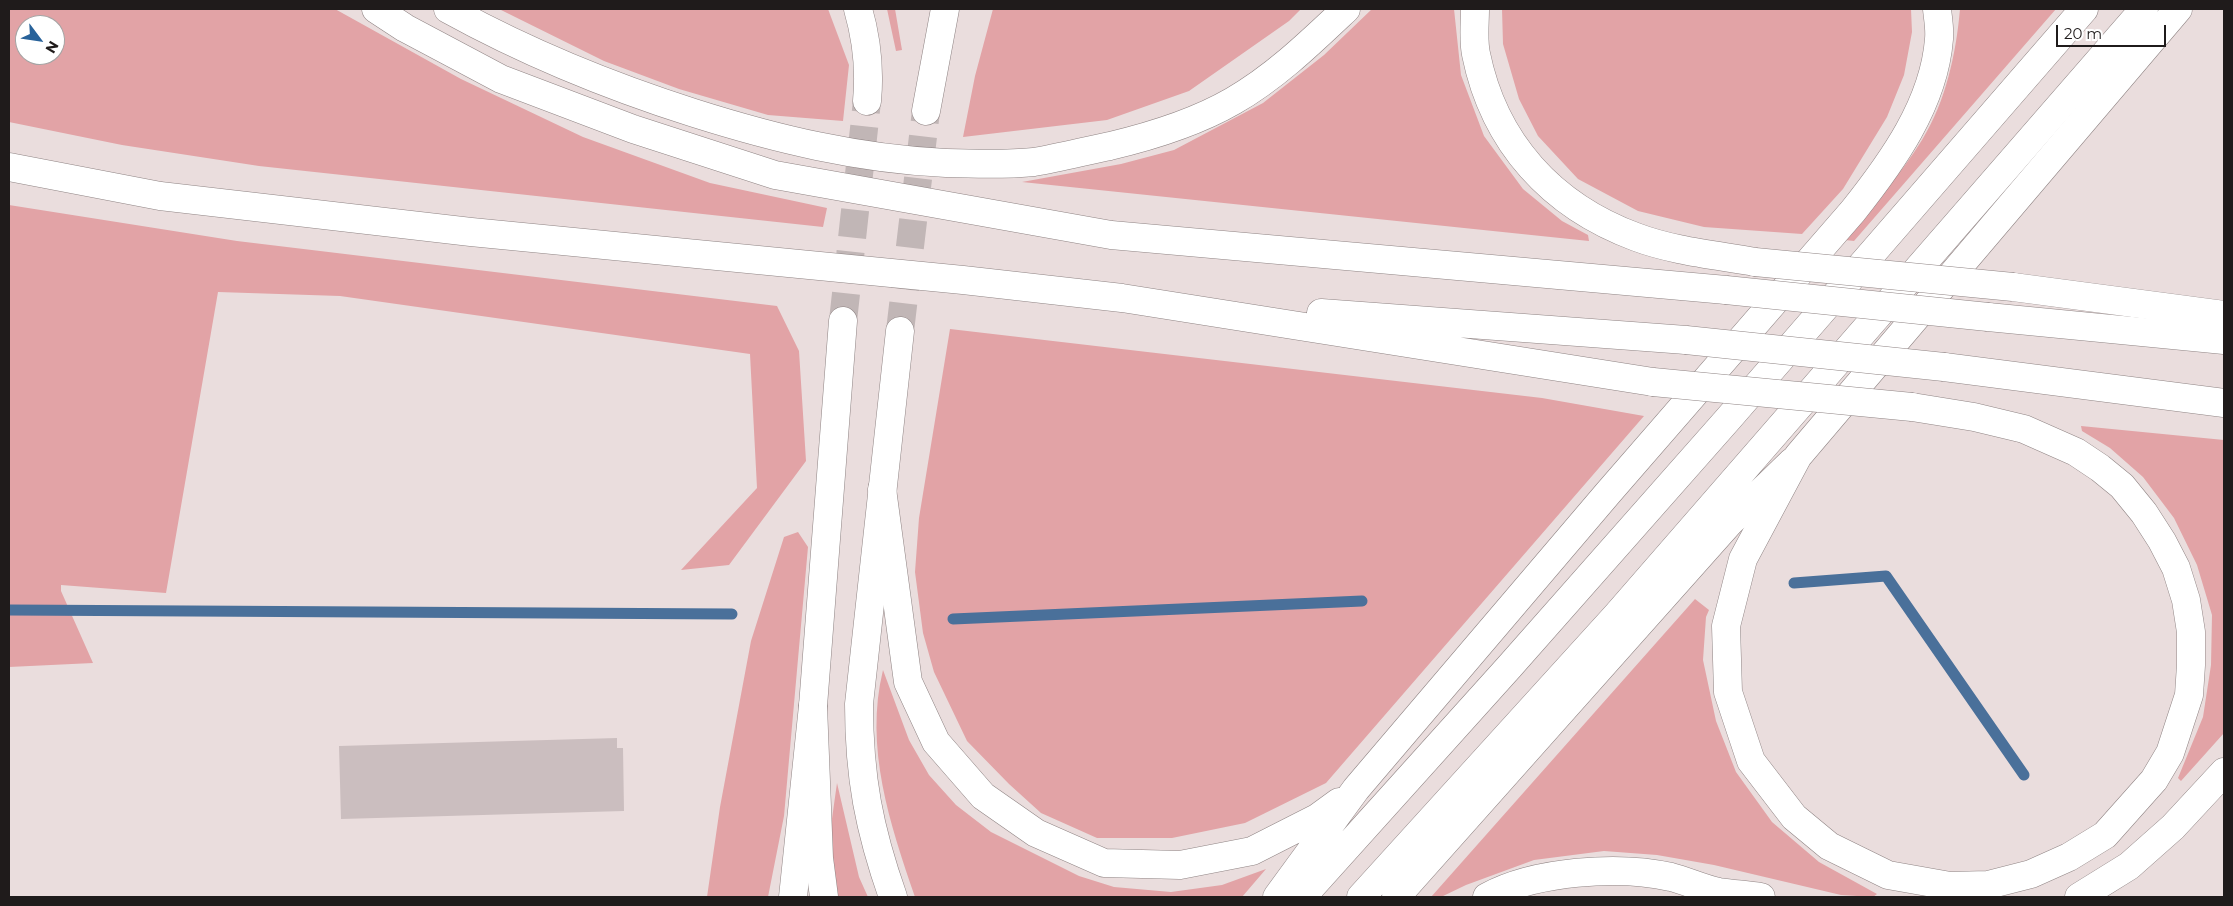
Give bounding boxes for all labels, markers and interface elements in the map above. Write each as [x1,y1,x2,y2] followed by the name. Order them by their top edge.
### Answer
[15,15,65,65] north arrow
[2058,15,2168,47] scale bar
[2064,24,2102,43] text: 20 m
[41,38,63,57] text: N

